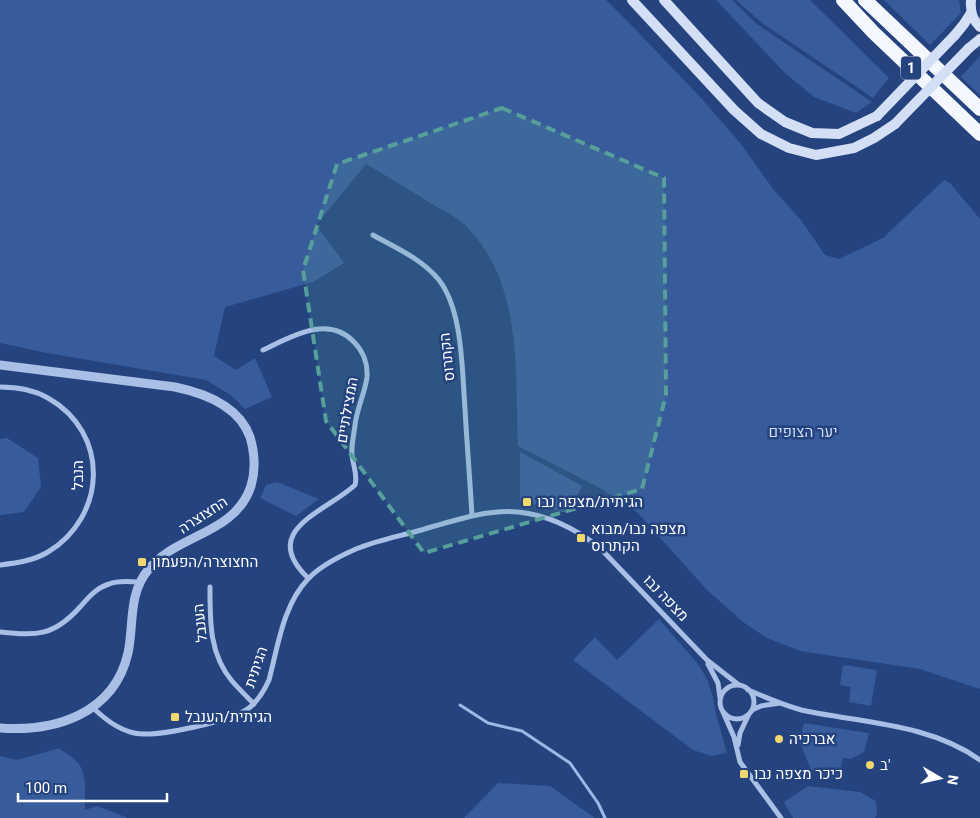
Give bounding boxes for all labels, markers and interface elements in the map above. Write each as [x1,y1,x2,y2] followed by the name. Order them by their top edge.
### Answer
[901,56,921,80] road number: 1
[435,332,459,382] street label: הקתרוס
[332,376,362,444] street label: המצילתיים
[768,423,838,441] park label: יער הצופים
[69,460,87,490] street label: הנבל
[175,492,231,538] street label: החצוצרה
[537,493,643,511] place label: הגיתית/מצפה נבו
[521,496,533,508] marker: הגיתית/מצפה נבו
[591,520,686,555] place label: מצפה נבו/מבוא הקתרוס
[575,532,587,544] marker: מצפה נבו/מבוא הקתרוס
[152,553,258,571] place label: החצוצרה/הפעמון
[136,556,148,568] marker: החצוצרה/הפעמון
[640,571,692,625] street label: מצפה נבו
[189,603,211,643] street label: הענבל
[241,644,271,690] street label: הגיתית
[185,708,272,726] place label: הגיתית/הענבל
[169,711,181,723] marker: הגיתית/הענבל
[789,730,835,748] place label: אברכיה
[773,733,785,745] marker: אברכיה
[915,753,965,803] north arrow
[880,756,891,774] place label: ב'
[864,759,876,771] marker: ב'
[754,765,843,783] place label: כיכר מצפה נבו
[738,768,750,780] marker: כיכר מצפה נבו
[18,770,166,802] scale bar
[944,774,962,786] text: N
[25,779,67,797] text: 100 m

